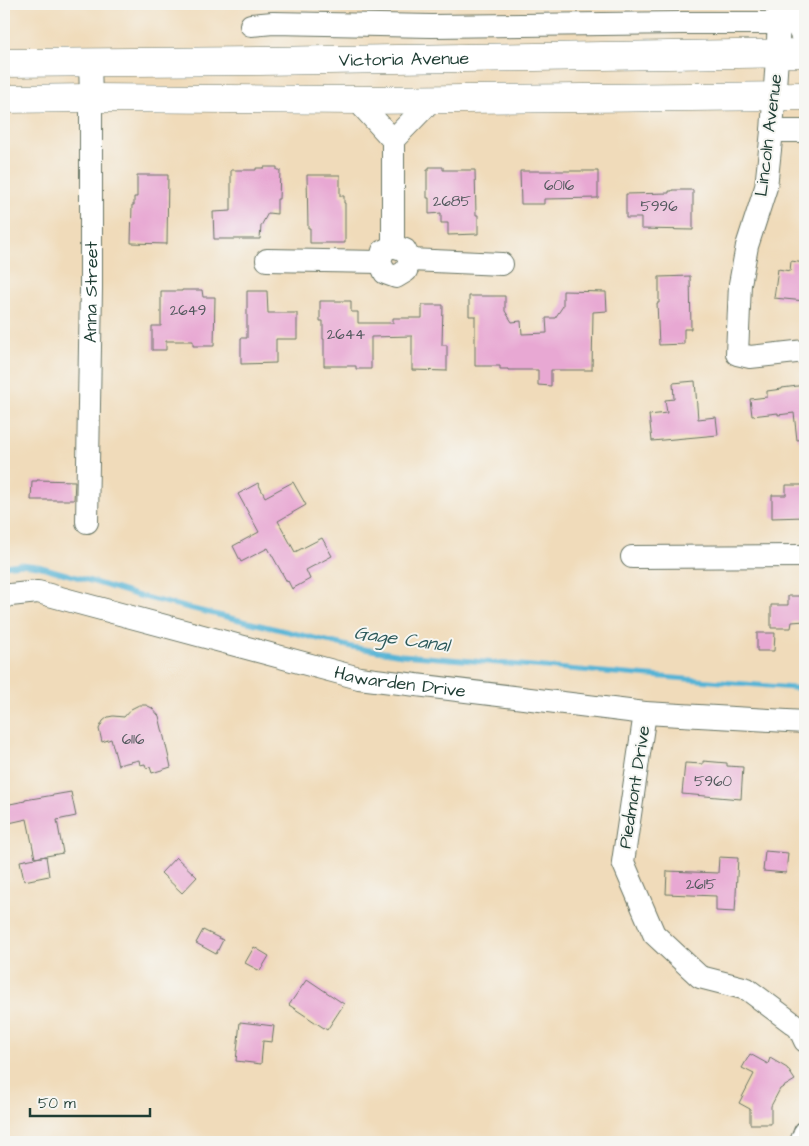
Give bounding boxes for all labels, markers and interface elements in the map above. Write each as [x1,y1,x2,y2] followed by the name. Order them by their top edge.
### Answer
[339,46,470,73] street label: Victoria Avenue
[749,72,788,198] street label: Lincoln Avenue
[544,175,575,196] house number: 6016
[433,191,472,212] house number: 2685
[640,196,678,217] house number: 5996
[78,241,104,343] street label: Anna Street
[170,300,206,321] house number: 2649
[327,324,365,345] house number: 2644
[352,619,454,660] water label: Gage Canal
[331,660,467,704] street label: Hawarden Drive
[612,724,657,850] street label: Piedmont Drive
[122,729,145,750] house number: 6116
[694,771,733,792] house number: 5960
[686,874,717,895] house number: 2615
[30,1086,150,1118] scale bar
[38,1093,76,1114] text: 50 m

